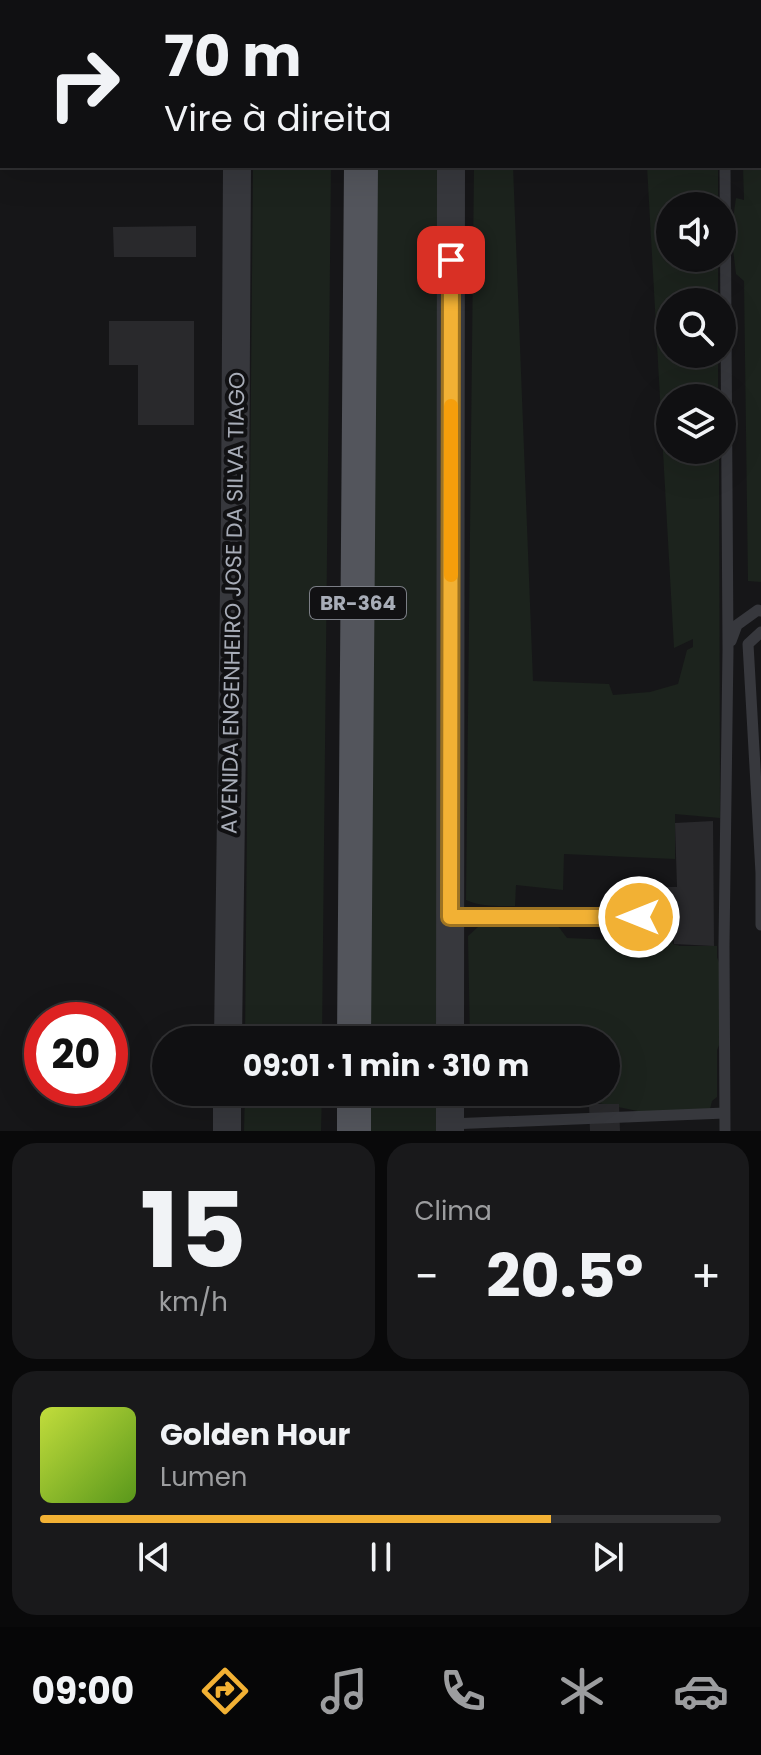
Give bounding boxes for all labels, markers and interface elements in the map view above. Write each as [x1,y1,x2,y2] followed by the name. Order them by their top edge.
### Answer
[164,17,302,96] text: 70 m
[32,32,136,136] icon: right
[164,93,392,144] text: Vire à direita
[656,192,736,464] map controls
[656,192,736,272] button: sound
[417,226,485,294] pin
[429,238,473,282] icon: arrive
[656,288,736,368] button: search
[213,372,253,834] street label: AVENIDA ENGENHEIRO JOSE DA SILVA TIAGO
[656,384,736,464] button: layers
[310,587,406,619] road number: BR-364
[597,875,681,959] position arrow
[24,1002,128,1106] speed limit sign: 20
[243,1044,529,1087] text: 09:01 · 1 min · 310 m
[140,1158,247,1303] text: 15
[415,1193,492,1229] text: Clima
[486,1234,643,1318] text: 20.5°
[415,1246,439,1307] text: −
[691,1246,721,1307] text: +
[159,1284,228,1320] text: km/h
[160,1413,350,1456] text: Golden Hour
[160,1459,247,1495] text: Lumen
[132,1535,176,1579] icon: previous
[359,1535,403,1579] icon: pause
[586,1535,630,1579] icon: next
[197,1663,253,1719] icon: directions
[316,1663,372,1719] icon: music
[435,1663,491,1719] icon: phone
[554,1663,610,1719] icon: climate
[673,1663,729,1719] icon: car
[32,1666,134,1717] text: 09:00

